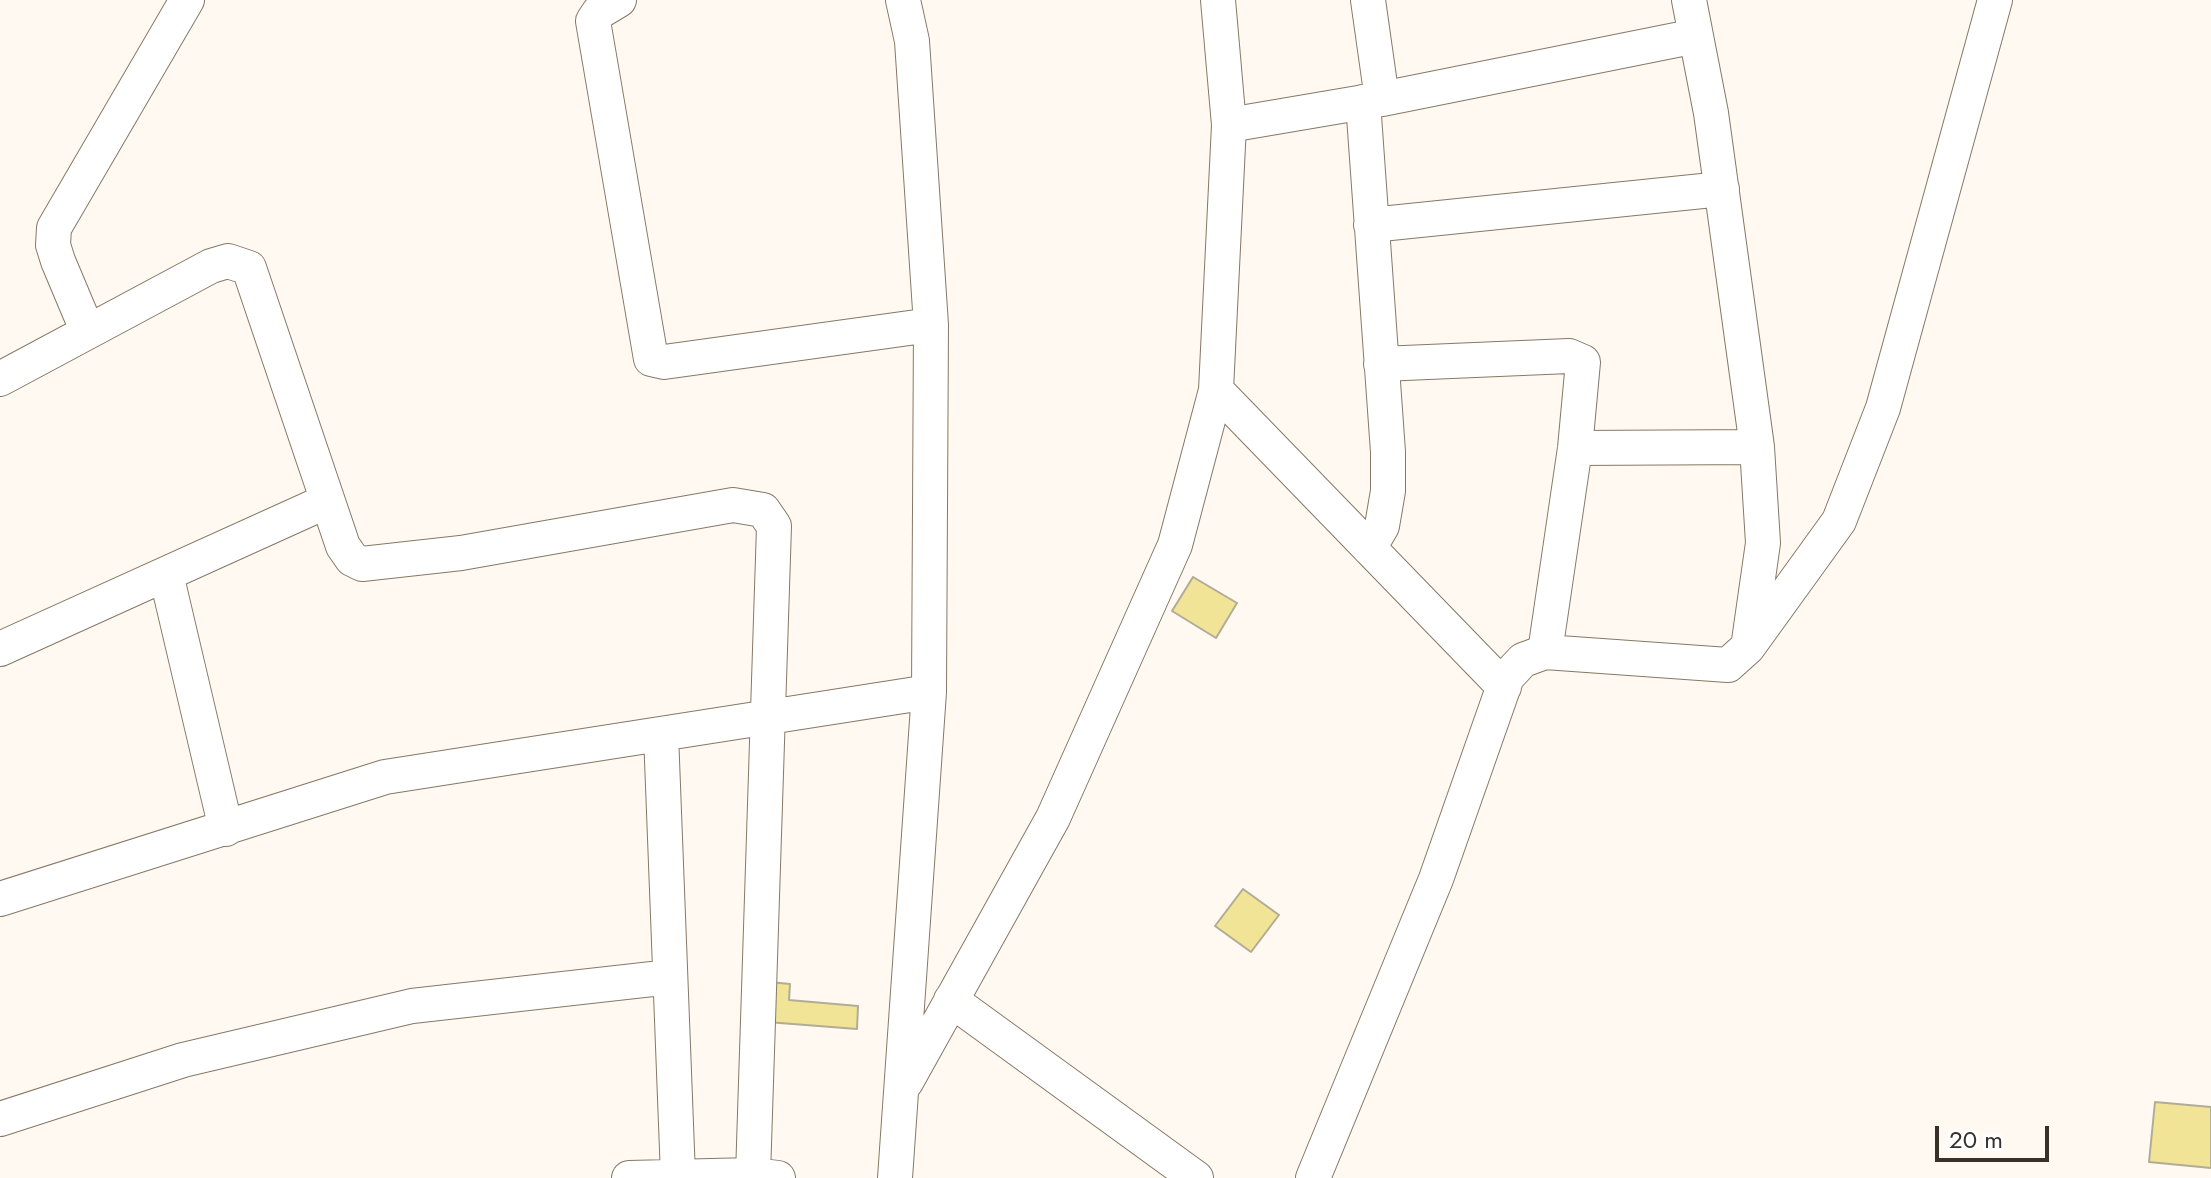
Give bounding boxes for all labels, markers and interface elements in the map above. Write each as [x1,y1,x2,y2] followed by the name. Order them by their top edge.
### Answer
[1939,1110,2053,1160] scale bar
[1949,1122,2003,1157] text: 20 m

